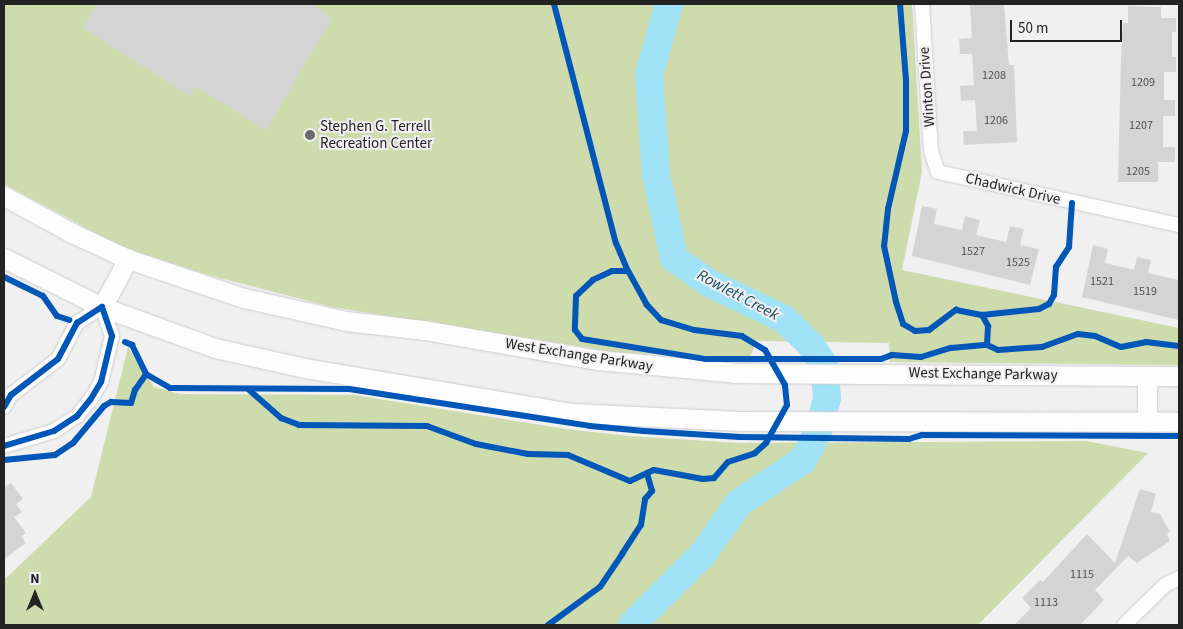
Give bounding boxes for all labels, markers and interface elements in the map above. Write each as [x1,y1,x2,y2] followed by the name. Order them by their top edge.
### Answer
[1013,10,1126,42] scale bar
[1018,18,1048,39] text: 50 m
[915,46,939,128] street label: Winton Drive
[982,69,1006,83] house number: 1208
[1131,76,1155,90] house number: 1209
[984,114,1008,128] house number: 1206
[320,117,432,152] place label: Stephen G. Terrell Recreation Center
[1129,119,1153,133] house number: 1207
[304,129,316,141] marker: Stephen G. Terrell Recreation Center
[1126,165,1150,179] house number: 1205
[964,169,1062,209] street label: Chadwick Drive
[961,245,985,259] house number: 1527
[1006,256,1030,270] house number: 1525
[694,265,782,325] water label: Rowlett Creek
[1090,275,1114,289] house number: 1521
[1133,285,1157,299] house number: 1519
[504,334,654,376] street label: West Exchange Parkway
[908,364,1058,384] street label: West Exchange Parkway
[1070,568,1094,582] house number: 1115
[10,569,60,619] north arrow
[30,569,40,589] text: N
[1034,596,1058,610] house number: 1113

